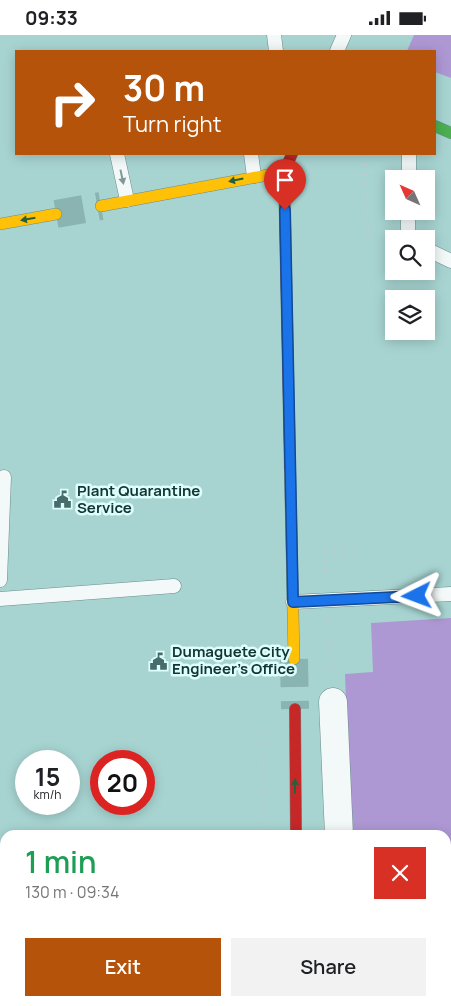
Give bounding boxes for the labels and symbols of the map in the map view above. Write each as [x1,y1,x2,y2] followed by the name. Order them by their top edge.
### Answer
[264,159,306,210] pin
[119,170,127,186] one-way arrow
[385,170,435,220] north arrow
[228,176,243,184] one-way arrow
[20,215,36,223] one-way arrow
[77,480,200,518] place label: Plant Quarantine Service
[53,490,73,510] public building icon: Plant Quarantine Service
[390,569,442,621] position arrow
[172,641,295,679] place label: Dumaguete City Engineer's Office
[148,651,168,671] public building icon: Dumaguete City Engineer's Office
[90,750,155,815] speed limit sign: 20
[291,778,299,794] one-way arrow

